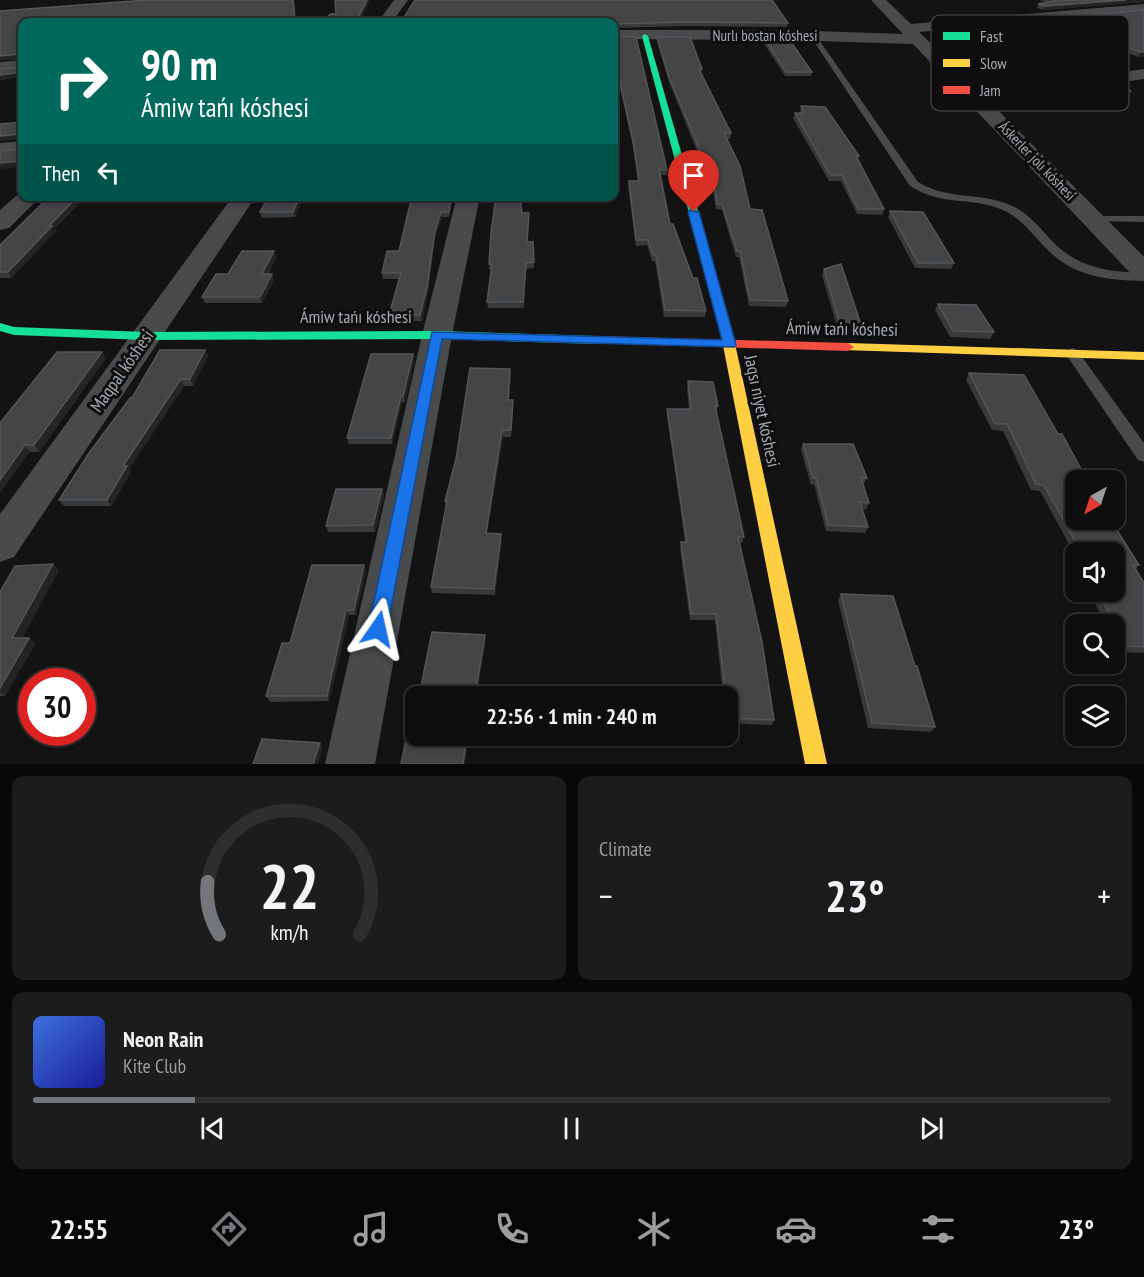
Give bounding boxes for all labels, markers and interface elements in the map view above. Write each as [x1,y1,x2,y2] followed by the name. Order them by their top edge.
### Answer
[931,15,1129,111] legend
[713,26,817,45] street label: Nurlı bostan kóshesi
[980,26,1003,46] text: Fast
[141,37,218,92] text: 90 m
[42,42,120,120] icon: right
[980,53,1007,73] text: Slow
[979,80,1001,100] text: Jam
[141,90,309,124] text: Ámiw tańı kóshesi
[995,117,1080,204] street label: Áskerler jolı kóshesi
[668,150,719,212] pin
[92,156,125,189] icon: left
[42,159,80,187] text: Then
[677,159,710,192] icon: arrive
[300,305,412,328] street label: Ámiw tańı kóshesi
[786,316,898,341] street label: Ámiw tańı kóshesi
[85,325,158,416] street label: Maqpal kóshesi
[739,352,786,469] street label: Jaqsı niyet kóshesi
[1065,470,1125,530] north arrow
[1065,470,1125,746] map controls
[1065,542,1125,602] button: sound
[346,597,410,661] position arrow
[1065,614,1125,674] button: search
[18,668,96,746] speed limit sign: 30
[1065,686,1125,746] button: layers
[486,702,657,730] text: 22:56 · 1 min · 240 m
[599,836,652,862] text: Climate
[259,845,319,926] text: 22
[825,866,885,924] text: 23°
[599,874,613,917] text: −
[1097,874,1111,917] text: +
[270,918,308,946] text: km/h
[123,1025,203,1053] text: Neon Rain
[123,1053,186,1079] text: Kite Club
[196,1112,229,1145] icon: previous
[555,1112,588,1145] icon: pause
[915,1112,948,1145] icon: next
[208,1208,250,1250] icon: directions
[350,1208,392,1250] icon: music
[491,1208,533,1250] icon: phone
[633,1208,675,1250] icon: climate
[775,1208,817,1250] icon: car
[917,1208,959,1250] icon: filters
[50,1212,108,1246] text: 22:55
[1058,1212,1094,1246] text: 23°

